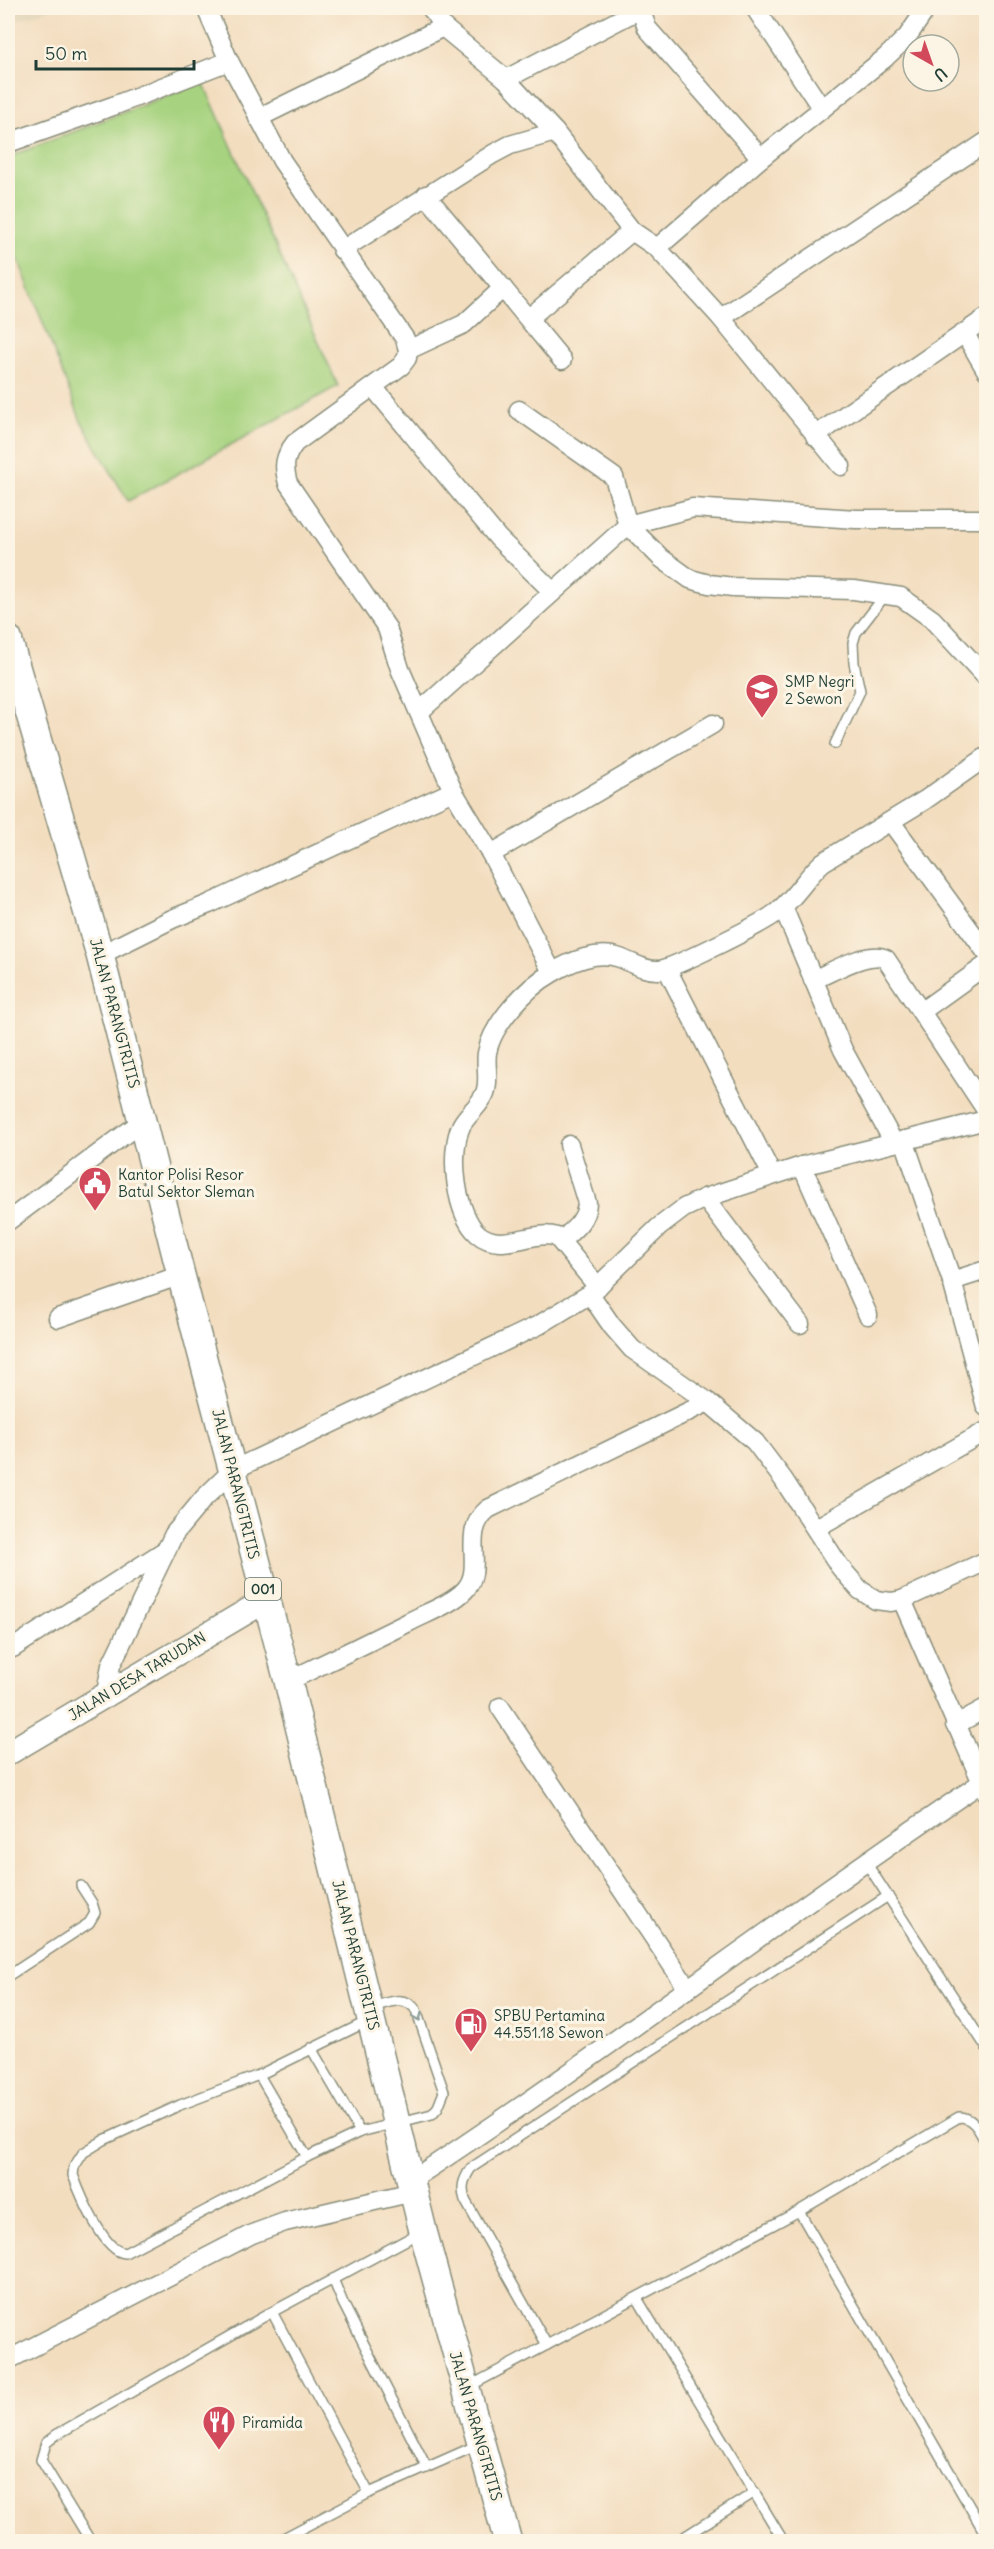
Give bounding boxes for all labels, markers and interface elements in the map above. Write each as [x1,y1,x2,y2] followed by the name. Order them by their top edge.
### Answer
[36,33,194,71] scale bar
[901,33,961,93] north arrow
[45,42,87,65] text: 50 m
[930,63,951,86] text: U
[744,672,780,719] school or university icon: SMP Negri 2 Sewon
[785,672,854,708] place label: SMP Negri 2 Sewon
[86,936,144,1090] street label: JALAN PARANGTRITIS
[77,1165,113,1212] public building icon: Kantor Polisi Resor Batul Sektor Sleman
[118,1165,255,1201] place label: Kantor Polisi Resor Batul Sektor Sleman
[208,1407,264,1561] street label: JALAN PARANGTRITIS
[245,1578,281,1600] road number: 001
[65,1627,209,1725] street label: JALAN DESA TARUDAN
[328,1878,384,2032] street label: JALAN PARANGTRITIS
[453,2006,489,2053] fuel station icon: SPBU Pertamina 44.551.18 Sewon
[494,2006,605,2042] place label: SPBU Pertamina 44.551.18 Sewon
[411,2010,423,2021] one-way arrow
[446,2349,506,2503] street label: JALAN PARANGTRITIS
[201,2404,237,2451] restaurant icon: Piramida
[242,2413,303,2432] place label: Piramida

